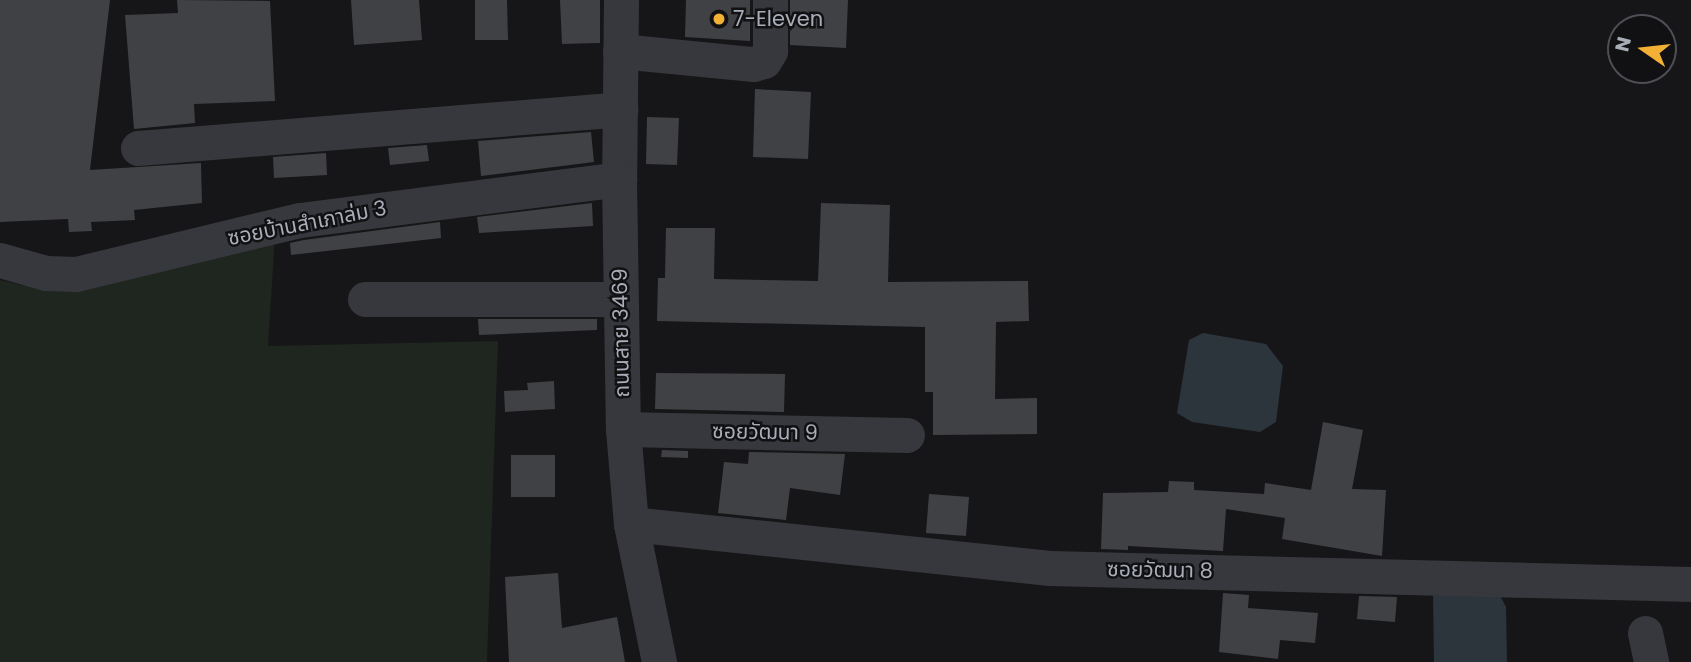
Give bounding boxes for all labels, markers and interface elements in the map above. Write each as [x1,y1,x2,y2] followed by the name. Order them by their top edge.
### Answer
[733,6,823,32] place label: 7-Eleven
[711,11,727,27] marker: 7-Eleven
[1607,14,1677,84] north arrow
[1608,34,1638,54] text: N
[226,195,388,251] street label: ซอยบ้านสำเภาล่ม 3
[607,268,635,398] street label: ถนนสาย 3469
[712,418,818,446] street label: ซอยวัฒนา 9
[1107,556,1213,584] street label: ซอยวัฒนา 8

